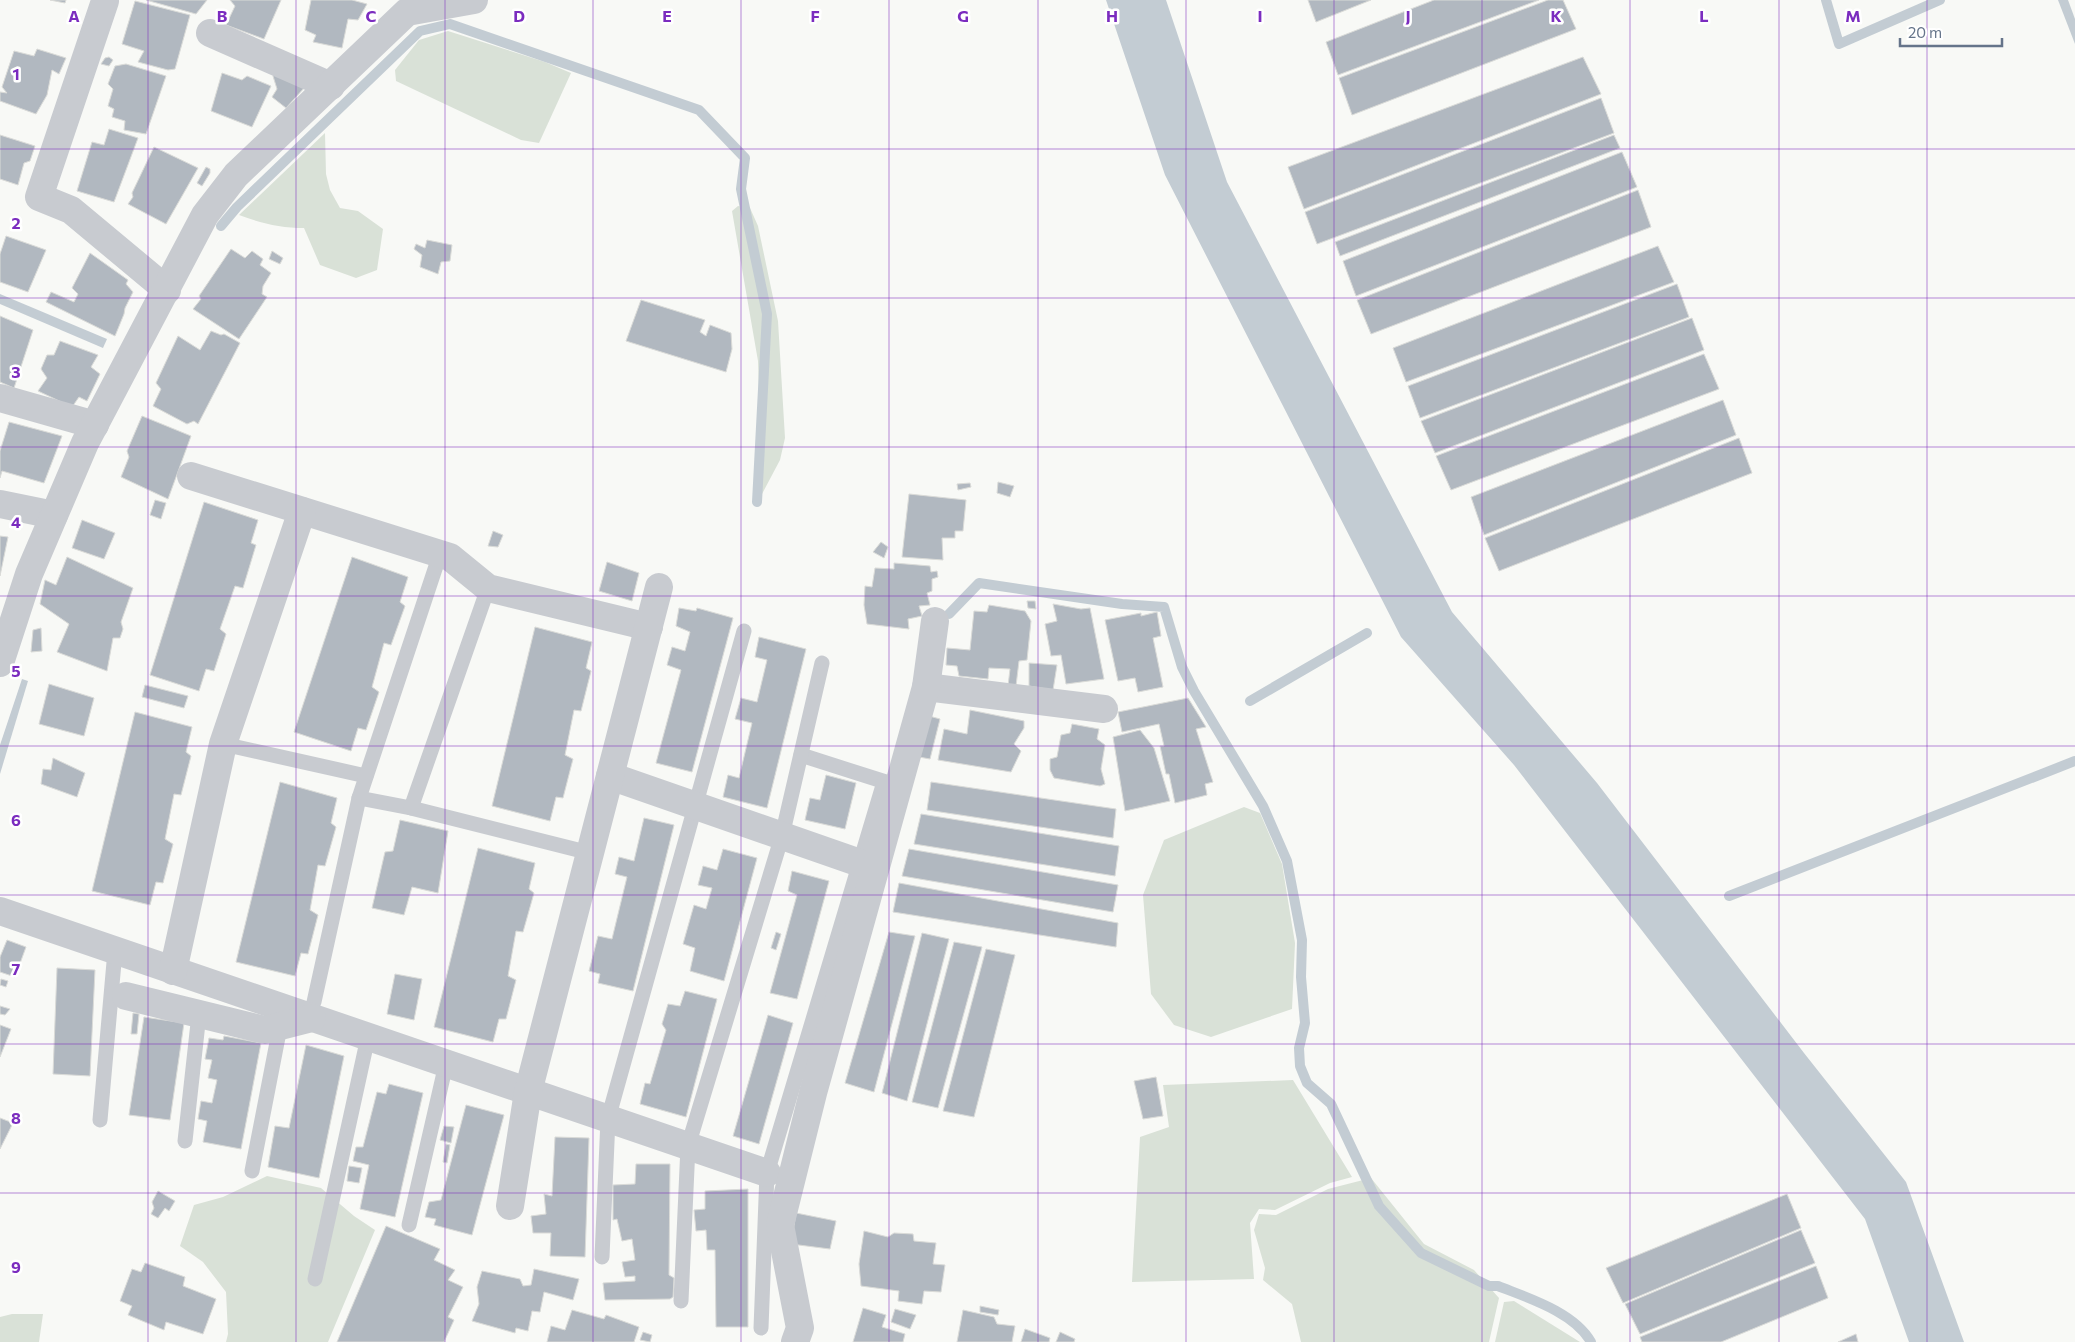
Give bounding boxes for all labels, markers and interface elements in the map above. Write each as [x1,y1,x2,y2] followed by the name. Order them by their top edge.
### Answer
[68,6,80,25] text: A
[217,6,228,25] text: B
[366,6,377,25] text: C
[513,6,525,25] text: D
[662,6,672,25] text: E
[810,6,820,25] text: F
[957,6,969,25] text: G
[1106,6,1118,25] text: H
[1257,6,1263,25] text: I
[1405,6,1411,25] text: J
[1550,6,1562,25] text: K
[1699,6,1709,25] text: L
[1845,6,1861,25] text: M
[1900,15,2002,47] scale bar
[1908,23,1942,41] text: 20 m
[12,64,20,83] text: 1
[11,213,21,232] text: 2
[11,362,21,381] text: 3
[11,512,21,531] text: 4
[11,661,21,680] text: 5
[11,810,21,829] text: 6
[12,959,21,978] text: 7
[11,1108,21,1127] text: 8
[11,1257,21,1276] text: 9

